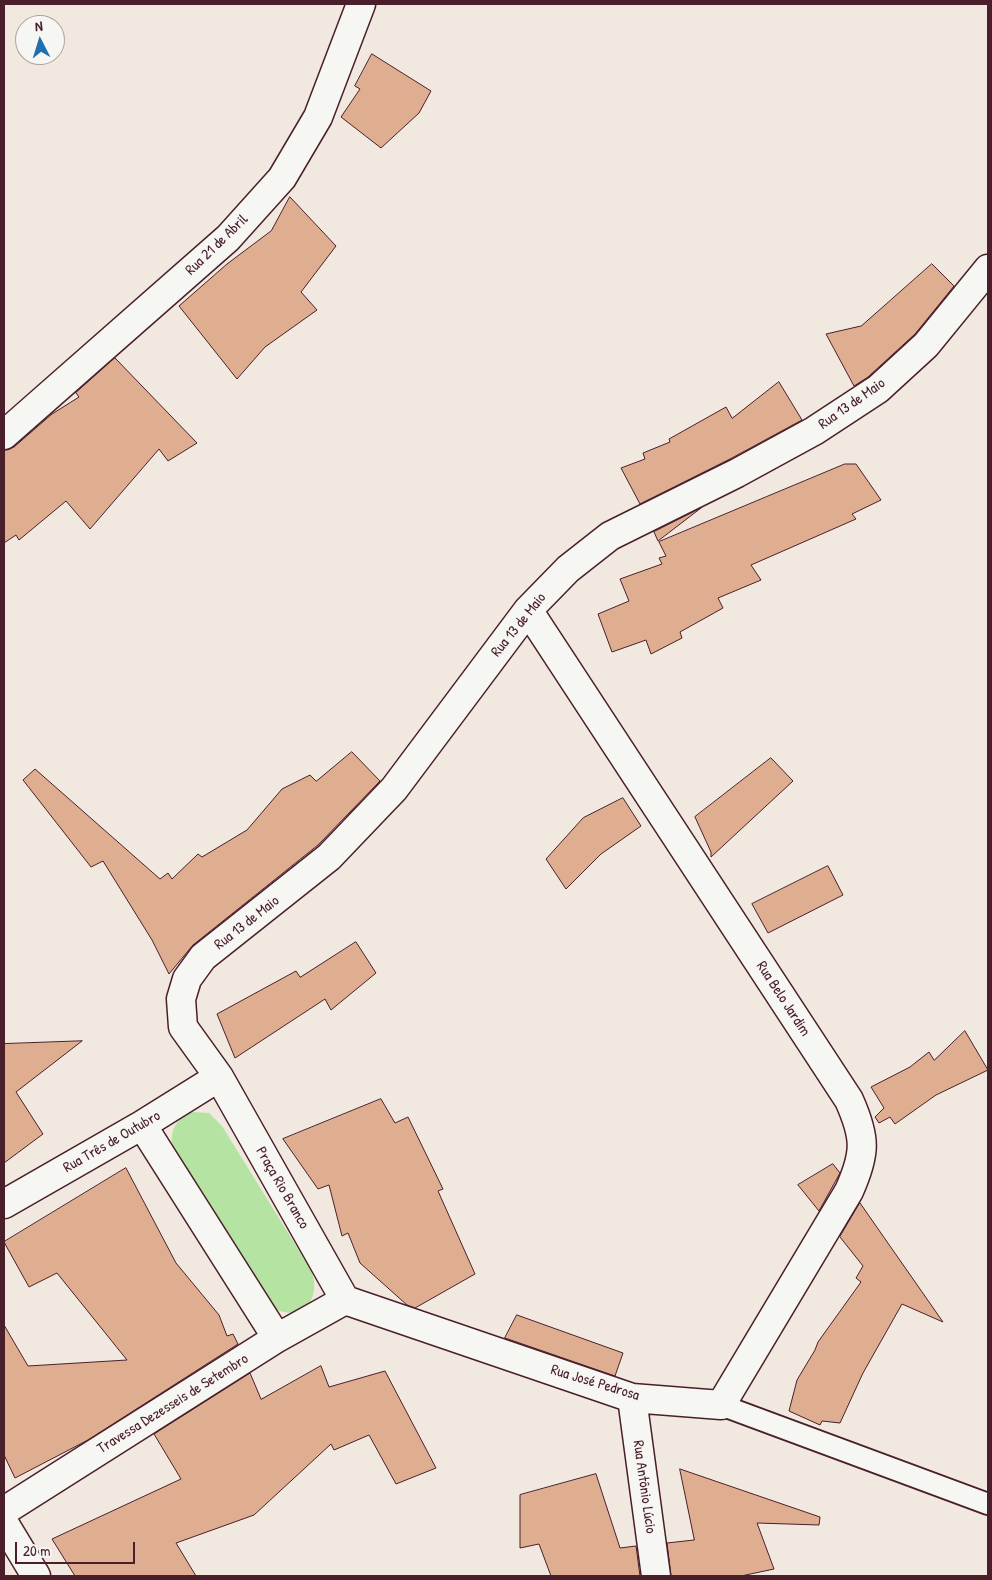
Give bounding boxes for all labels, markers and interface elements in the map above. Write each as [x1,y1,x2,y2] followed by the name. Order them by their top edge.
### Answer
[15,15,65,65] north arrow
[34,16,43,35] text: N
[182,211,252,279] street label: Rua 21 de Abril
[815,374,889,434] street label: Rua 13 de Maio
[488,589,550,661] street label: Rua 13 de Maio
[211,892,283,954] street label: Rua 13 de Maio
[752,958,814,1040] street label: Rua Belo Jardim
[60,1107,164,1177] street label: Rua Três de Outubro
[251,1144,313,1232] street label: Praça Rio Branco
[94,1350,252,1458] street label: Travessa Dezesseis de Setembro
[549,1361,641,1405] street label: Rua José Pedrosa
[629,1439,659,1535] street label: Rua Antônio Lúcio
[18,1532,138,1564] scale bar
[23,1540,50,1561] text: 20 m

